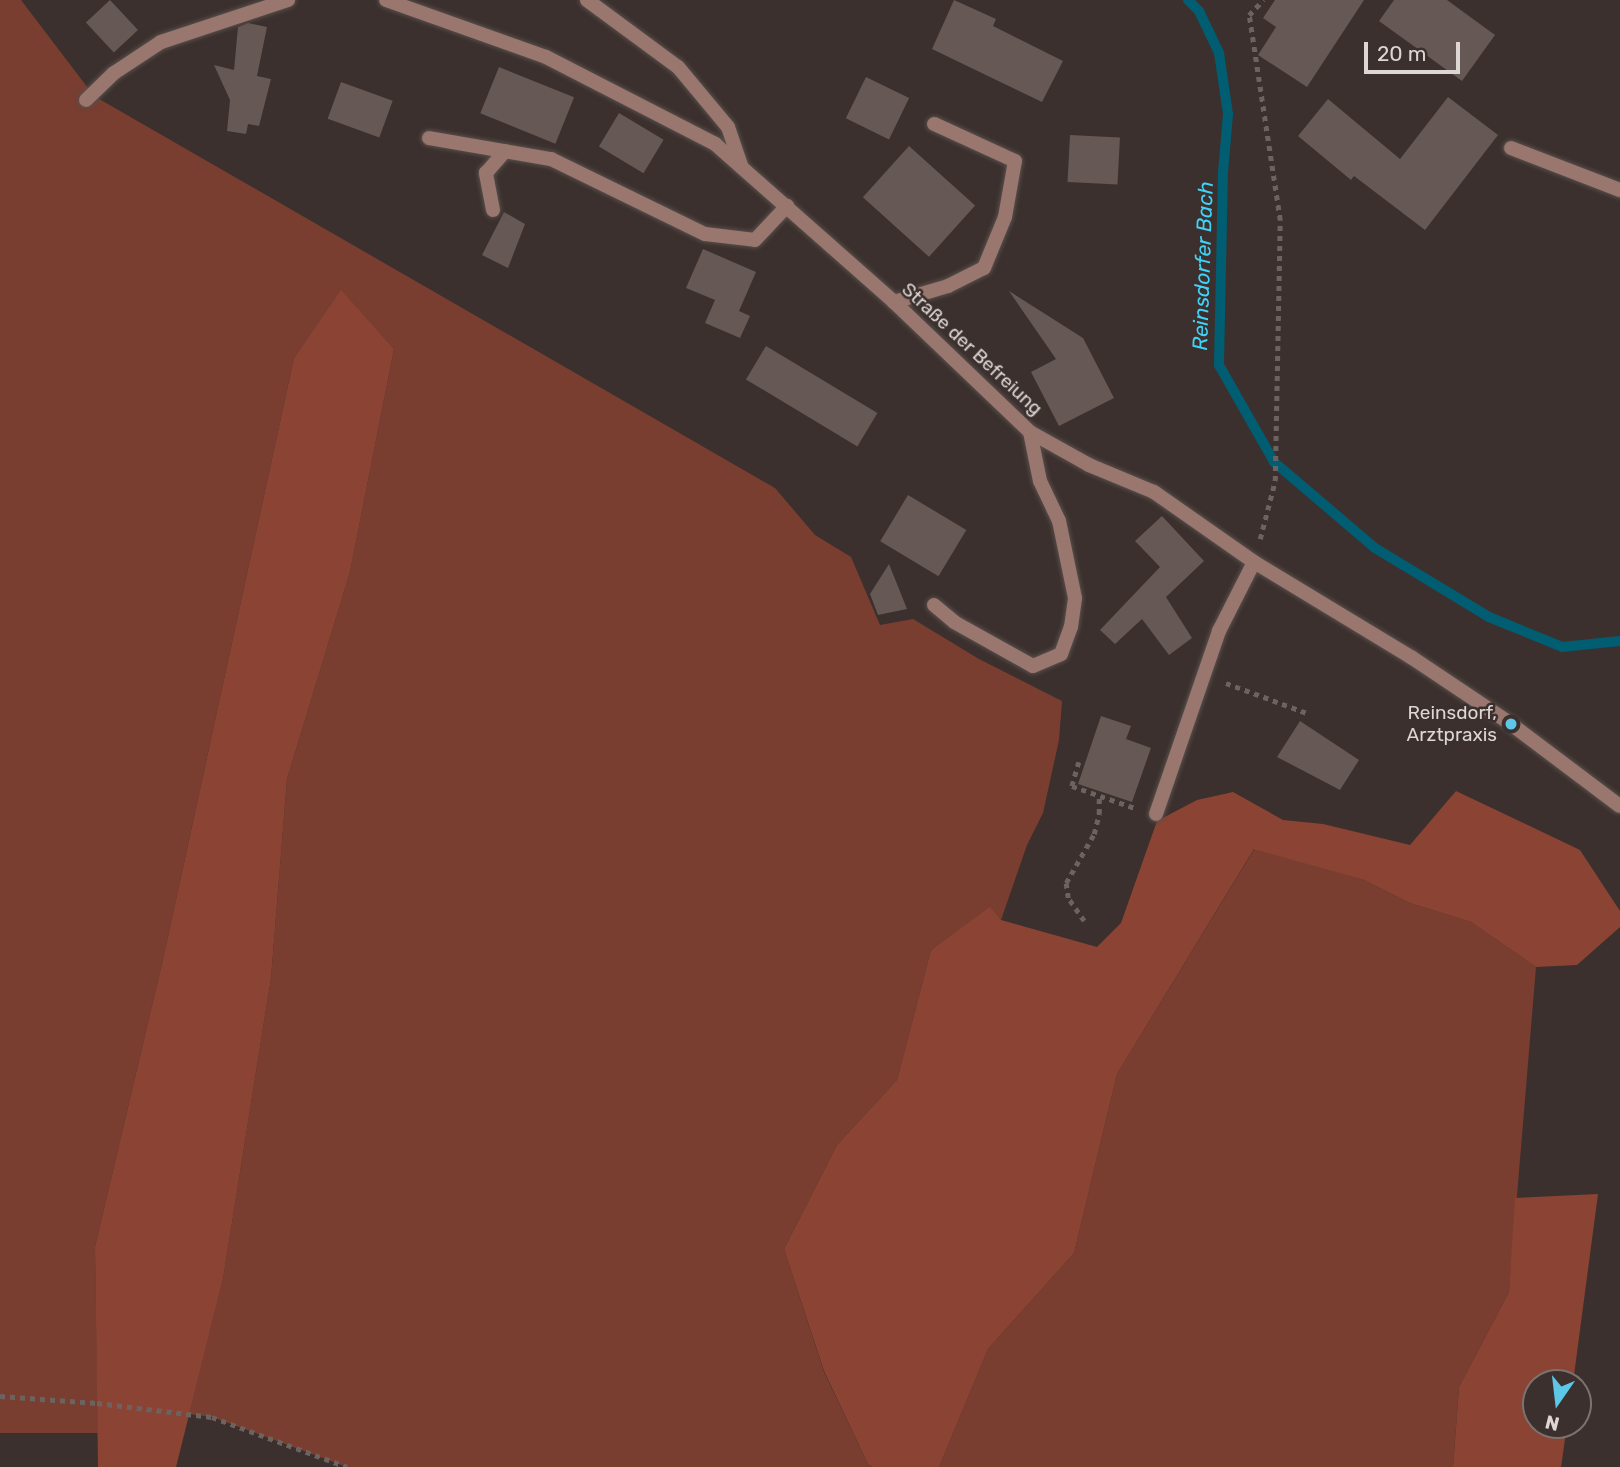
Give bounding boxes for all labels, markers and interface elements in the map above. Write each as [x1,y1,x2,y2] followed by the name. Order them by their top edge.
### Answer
[1368,28,1464,72] scale bar
[1377,41,1426,66] text: 20 m
[1187,181,1219,351] water label: Reinsdorfer Bach
[897,278,1047,420] street label: Straße der Befreiung
[1407,702,1497,746] place label: Reinsdorf, Arztpraxis
[1503,716,1519,732] marker: Reinsdorf, Arztpraxis
[1522,1369,1592,1439] north arrow
[1543,1410,1562,1436] text: N

